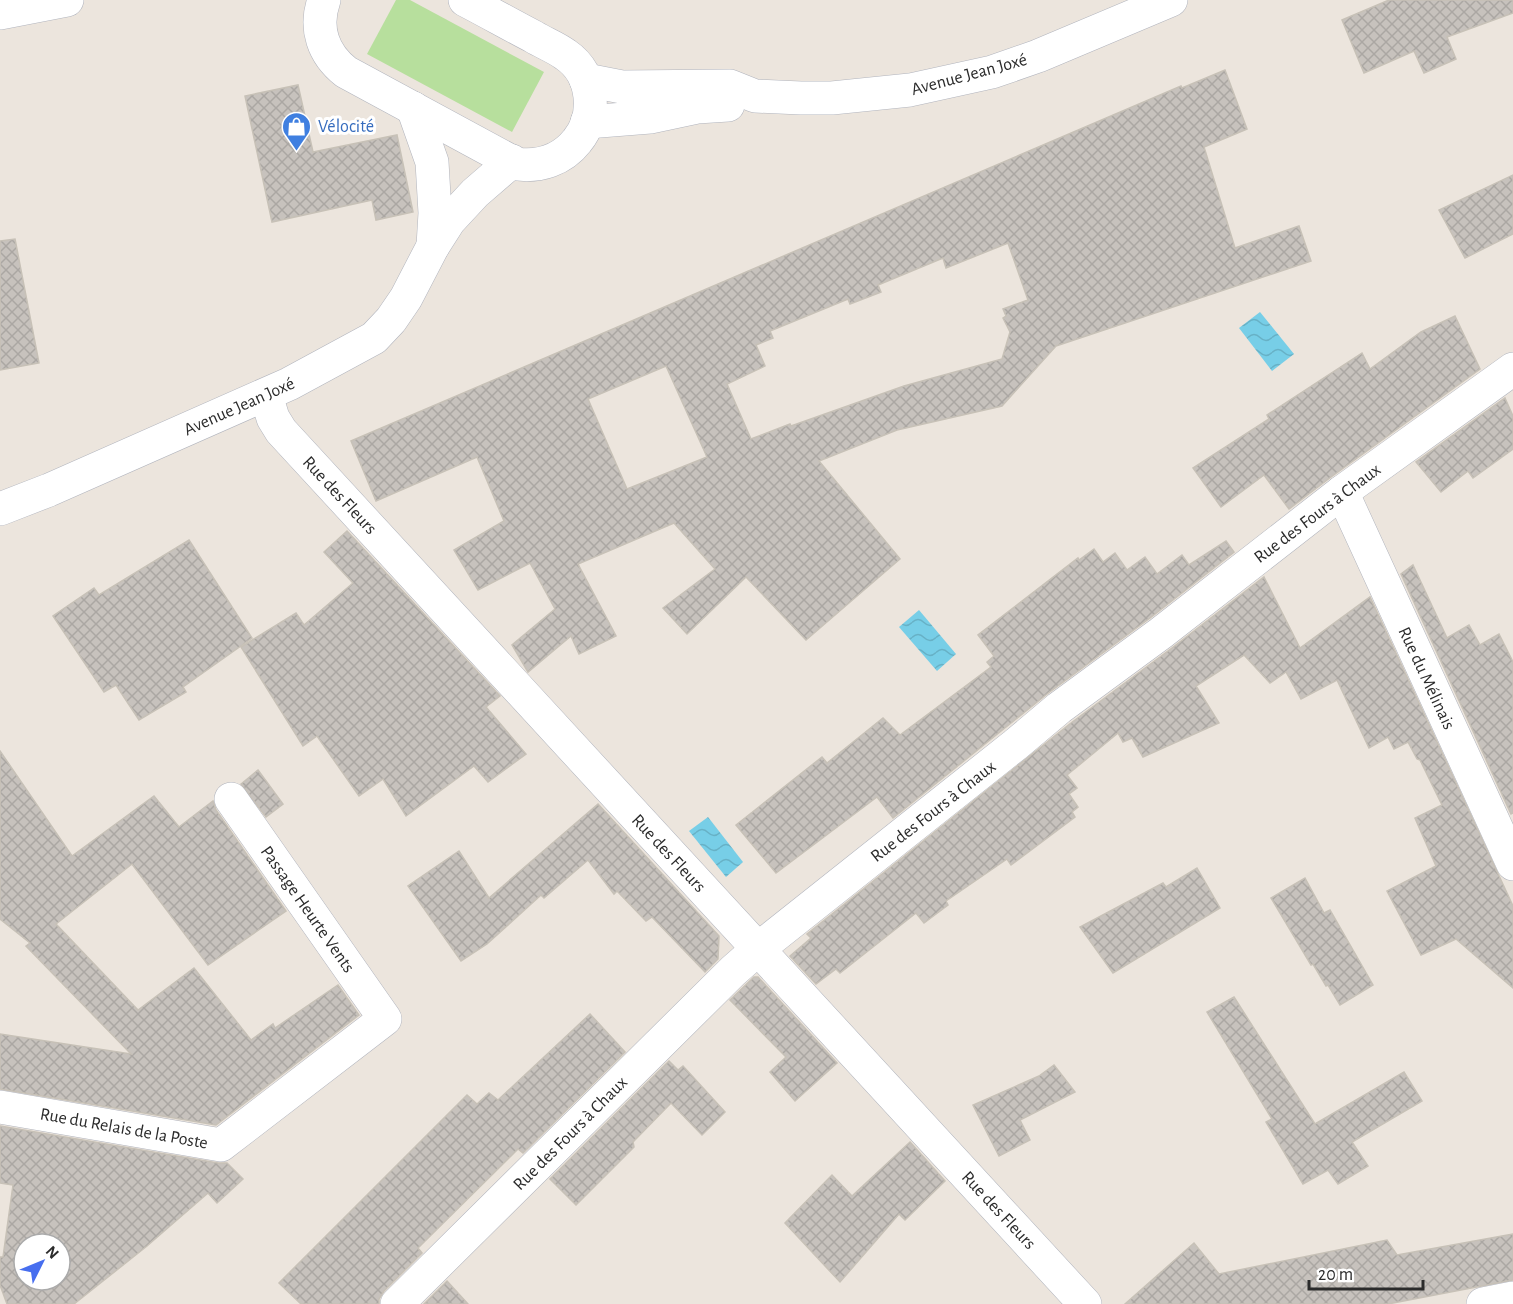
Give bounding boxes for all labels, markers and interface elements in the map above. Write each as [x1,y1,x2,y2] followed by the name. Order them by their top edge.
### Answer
[909,51,1029,99] street label: Avenue Jean Joxé
[281,110,313,152] shop icon: Vélocité
[318,118,374,136] place label: Vélocité
[181,374,297,439] street label: Avenue Jean Joxé
[299,453,380,538] street label: Rue des Fleurs
[1251,460,1384,567] street label: Rue des Fours à Chaux
[1394,624,1458,733] street label: Rue du Mélinais
[868,757,1000,866] street label: Rue des Fours à Chaux
[628,811,709,896] street label: Rue des Fleurs
[257,843,358,976] street label: Passage Heurte Vents
[510,1073,631,1194] street label: Rue des Fours à Chaux
[38,1105,209,1153] street label: Rue du Relais de la Poste
[958,1168,1039,1253] street label: Rue des Fleurs
[12,1232,72,1292] north arrow
[43,1243,62,1262] text: N
[1309,1253,1423,1291] scale bar
[1318,1266,1353,1284] text: 20 m

